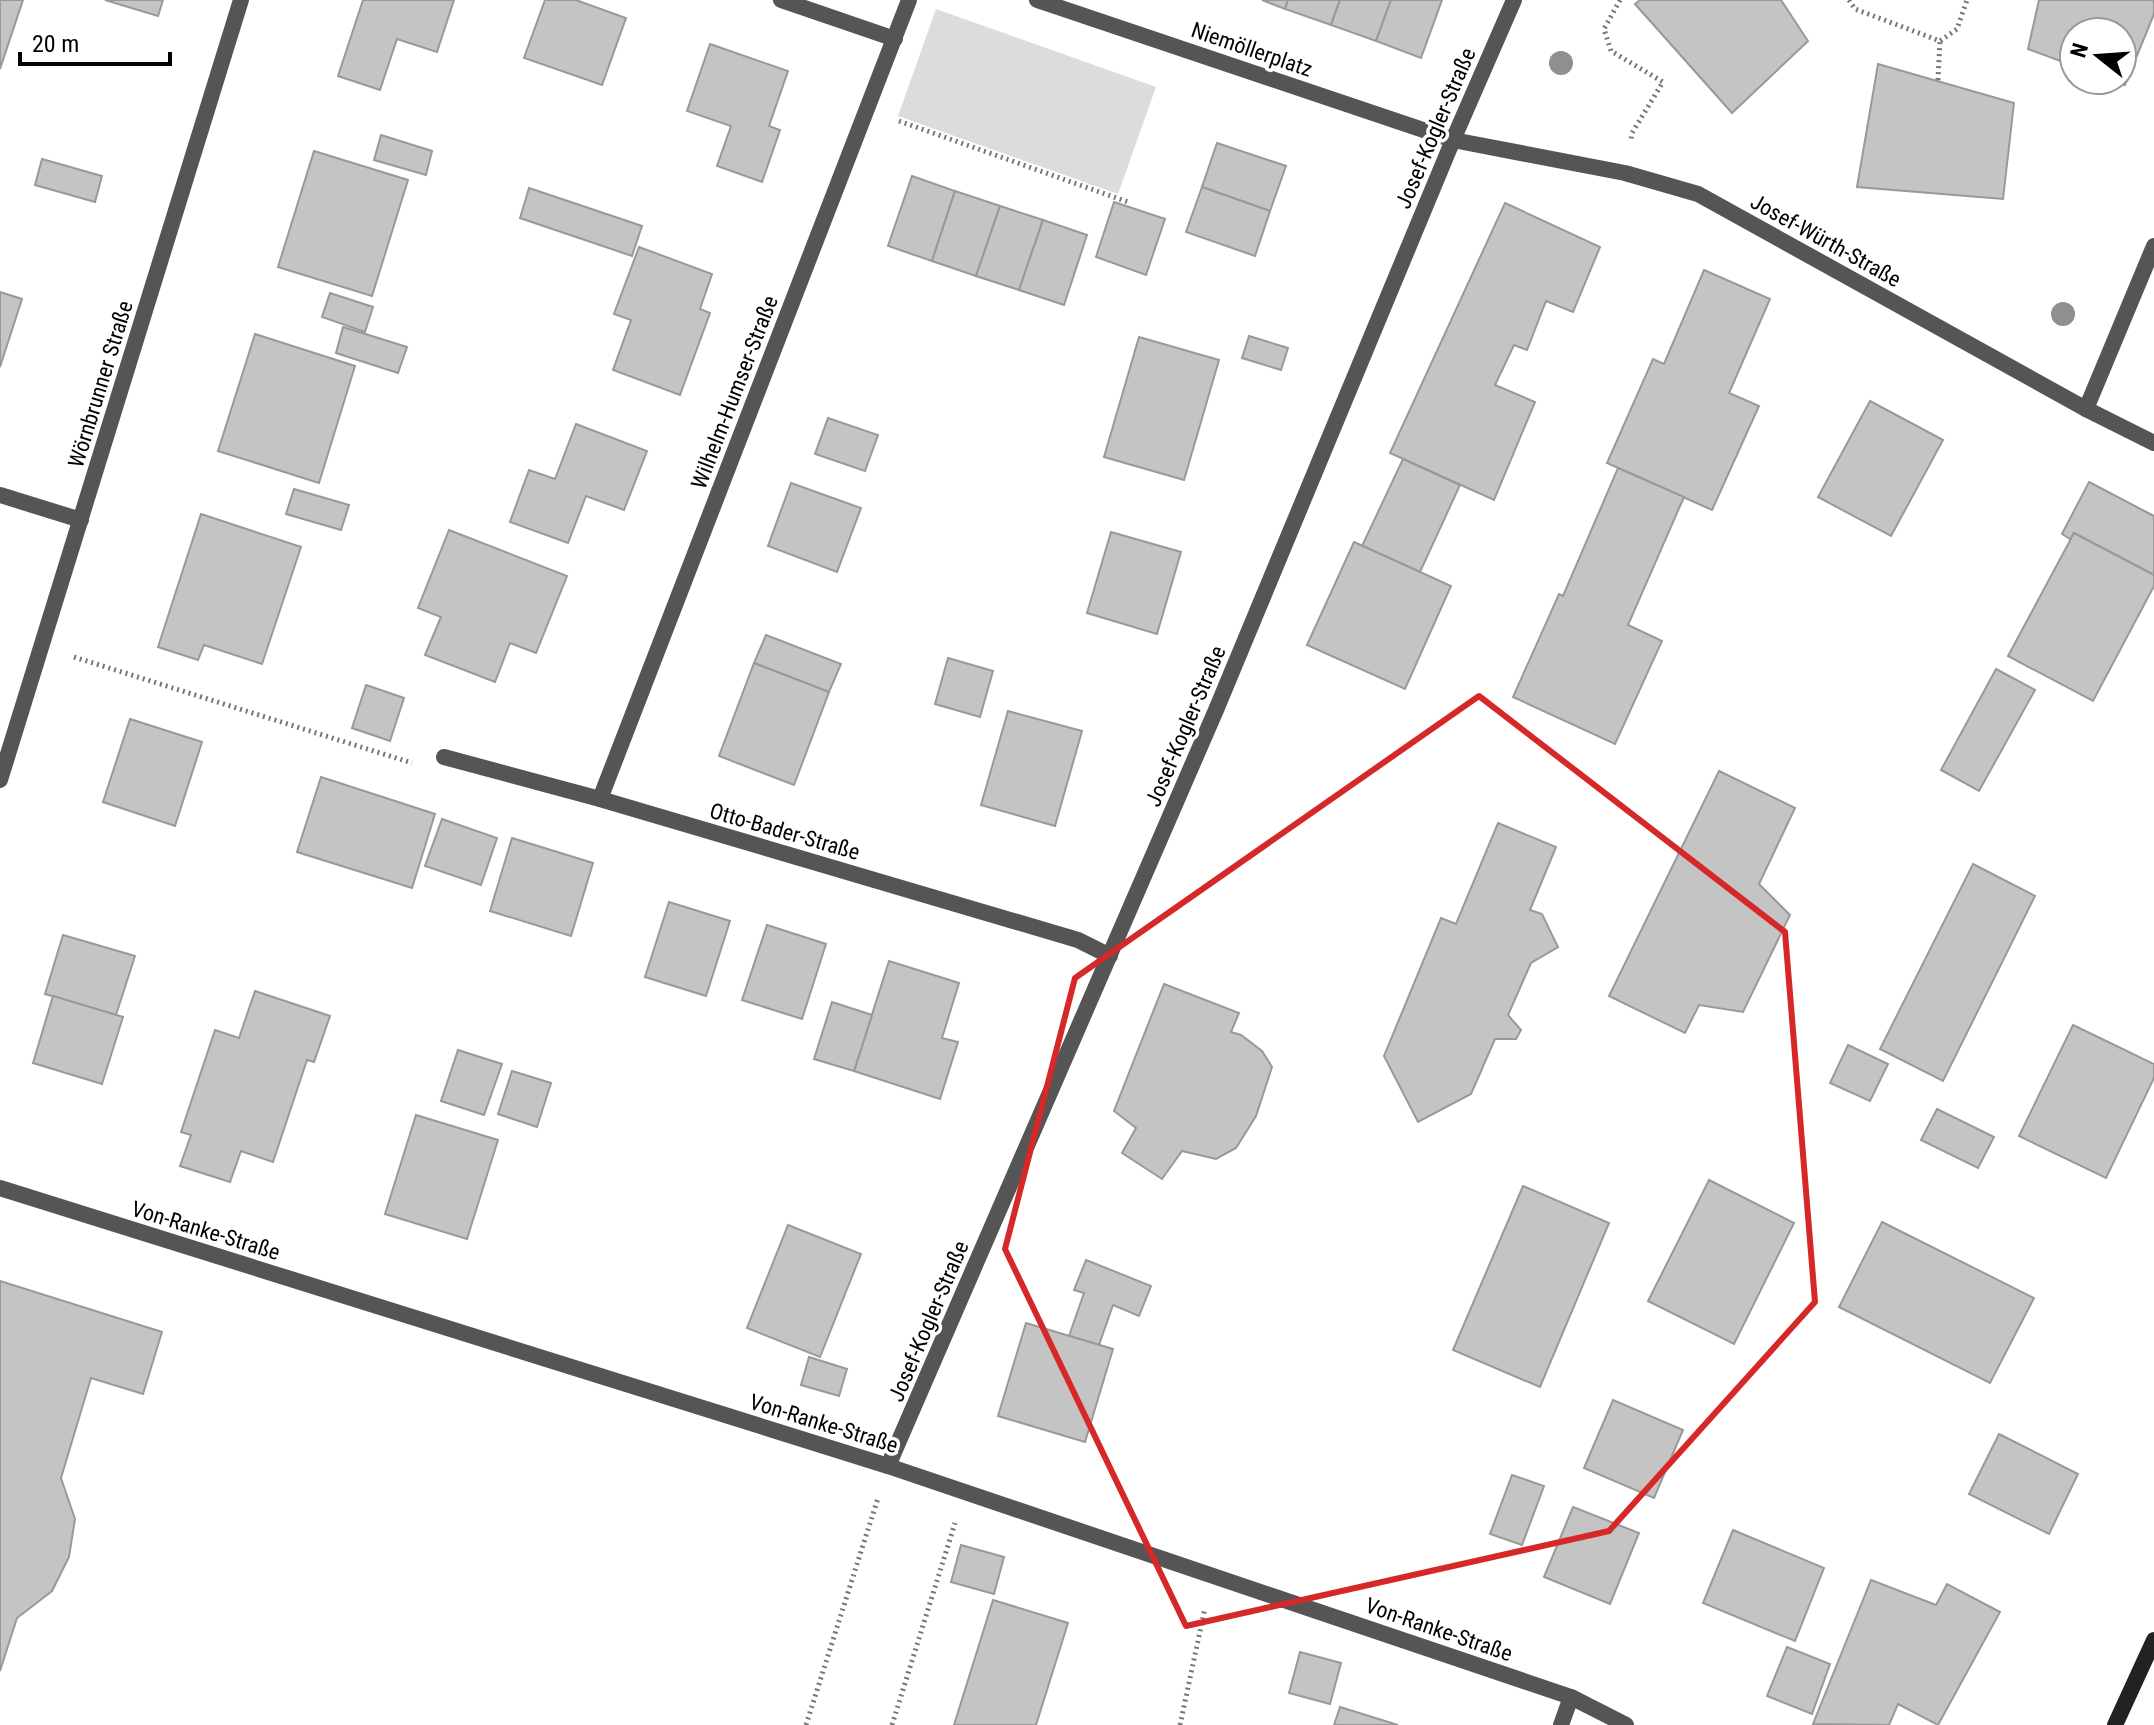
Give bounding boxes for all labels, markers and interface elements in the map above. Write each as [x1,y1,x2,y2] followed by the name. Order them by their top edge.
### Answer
[20,16,170,66] scale bar
[2058,16,2138,96] north arrow
[1188,17,1316,82] street label: Niemöllerplatz
[32,30,79,58] text: 20 m
[2065,40,2093,60] text: N
[1390,44,1481,212] street label: Josef-Kogler-Straße
[1746,189,1905,292] street label: Josef-Würth-Straße
[686,292,783,492] street label: Wilhelm-Humser-Straße
[63,298,138,470] street label: Wörnbrunner Straße
[1140,642,1231,810] street label: Josef-Kogler-Straße
[707,798,863,865] street label: Otto-Bader-Straße
[129,1196,283,1265] street label: Von-Ranke-Straße
[883,1237,974,1405] street label: Josef-Kogler-Straße
[747,1389,901,1458] street label: Von-Ranke-Straße
[1362,1593,1516,1666] street label: Von-Ranke-Straße

